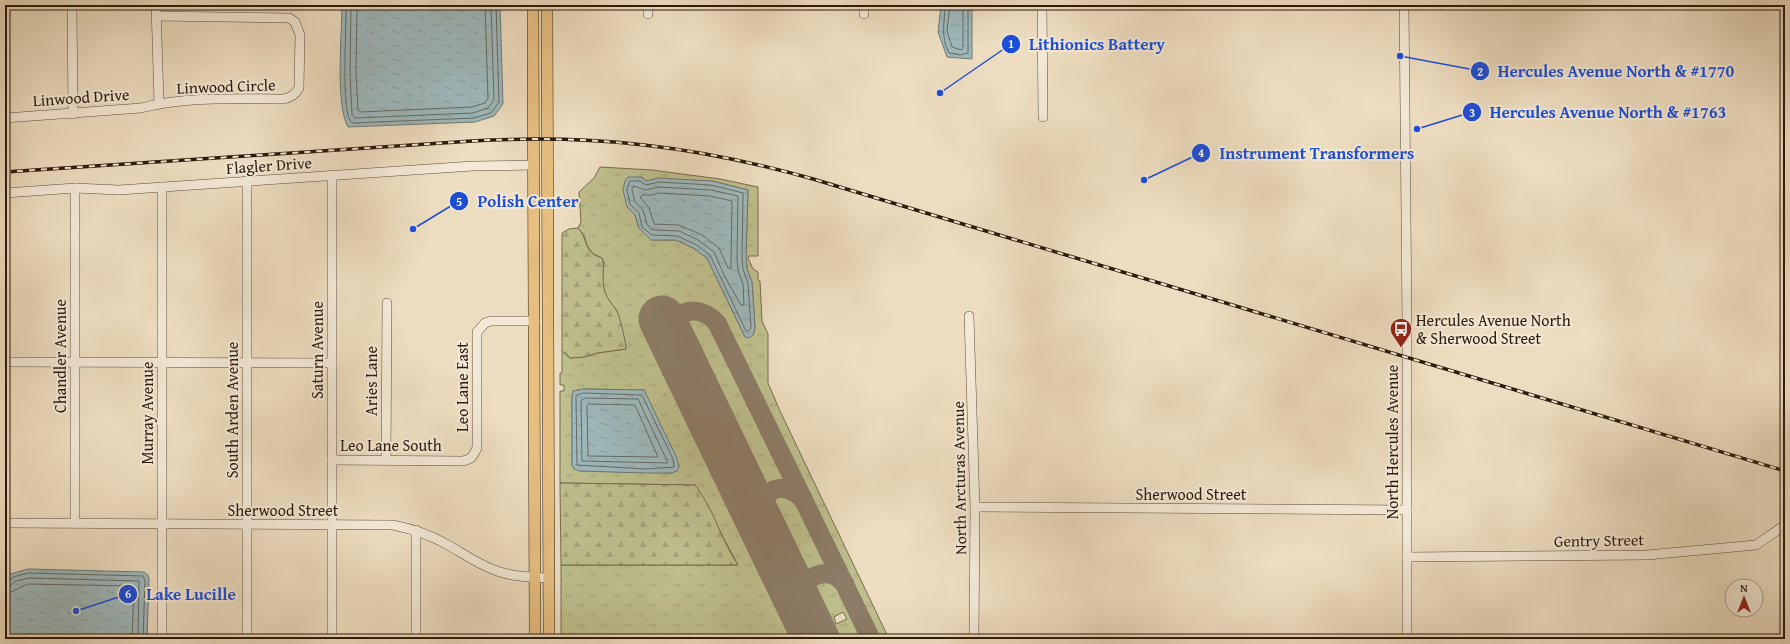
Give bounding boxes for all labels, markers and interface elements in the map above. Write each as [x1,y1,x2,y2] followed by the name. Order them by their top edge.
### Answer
[1001,30,1173,59] callout: Lithionics Battery
[1029,31,1165,56] text: Lithionics Battery
[1008,35,1014,52] text: 1
[1470,57,1743,86] callout: Hercules Avenue North & #1770
[1498,58,1735,83] text: Hercules Avenue North & #1770
[1477,63,1483,80] text: 2
[176,72,276,100] street label: Linwood Circle
[32,82,130,112] street label: Linwood Drive
[1462,98,1735,127] callout: Hercules Avenue North & #1763
[1490,99,1726,124] text: Hercules Avenue North & #1763
[1469,104,1475,121] text: 3
[1191,139,1422,168] callout: Instrument Transformers
[1220,140,1414,165] text: Instrument Transformers
[1198,144,1204,161] text: 4
[225,150,313,180] street label: Flagler Drive
[449,187,586,216] callout: Polish Center
[477,188,579,213] text: Polish Center
[456,193,462,210] text: 5
[48,299,72,413] street label: Chandler Avenue
[305,301,329,399] street label: Saturn Avenue
[1416,308,1571,350] place label: Hercules Avenue North & Sherwood Street
[1388,316,1414,349] bus stop icon: Hercules Avenue North & Sherwood Street
[220,342,244,478] street label: South Arden Avenue
[450,342,474,432] street label: Leo Lane East
[359,346,383,416] street label: Aries Lane
[135,361,159,465] street label: Murray Avenue
[1380,365,1404,519] street label: North Hercules Avenue
[946,401,972,555] street label: North Arcturas Avenue
[340,433,442,457] street label: Leo Lane South
[1136,482,1247,506] street label: Sherwood Street
[228,498,339,522] street label: Sherwood Street
[1554,527,1645,553] street label: Gentry Street
[1724,578,1764,618] north arrow
[118,580,244,609] callout: Lake Lucille
[1740,580,1748,596] text: N
[146,581,236,606] text: Lake Lucille
[125,585,131,602] text: 6

